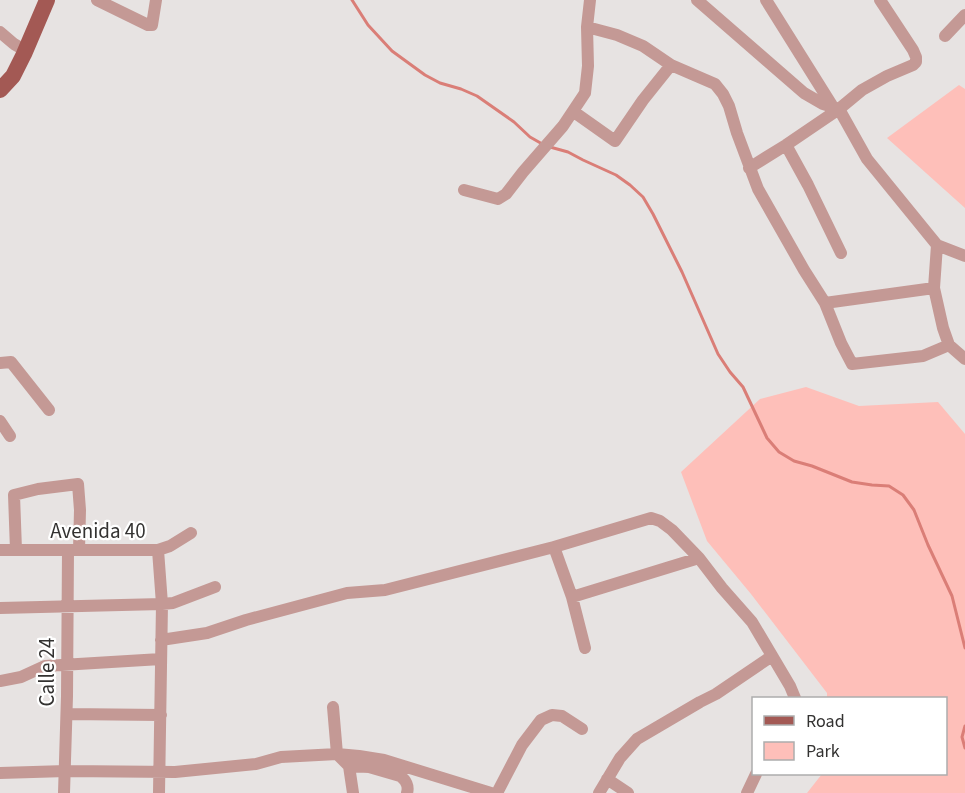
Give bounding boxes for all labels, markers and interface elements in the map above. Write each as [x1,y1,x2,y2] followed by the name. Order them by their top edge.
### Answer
[50,516,146,546] street label: Avenida 40
[32,638,62,706] street label: Calle 24
[752,697,947,775] legend
[806,709,845,734] text: Road
[806,739,840,764] text: Park

